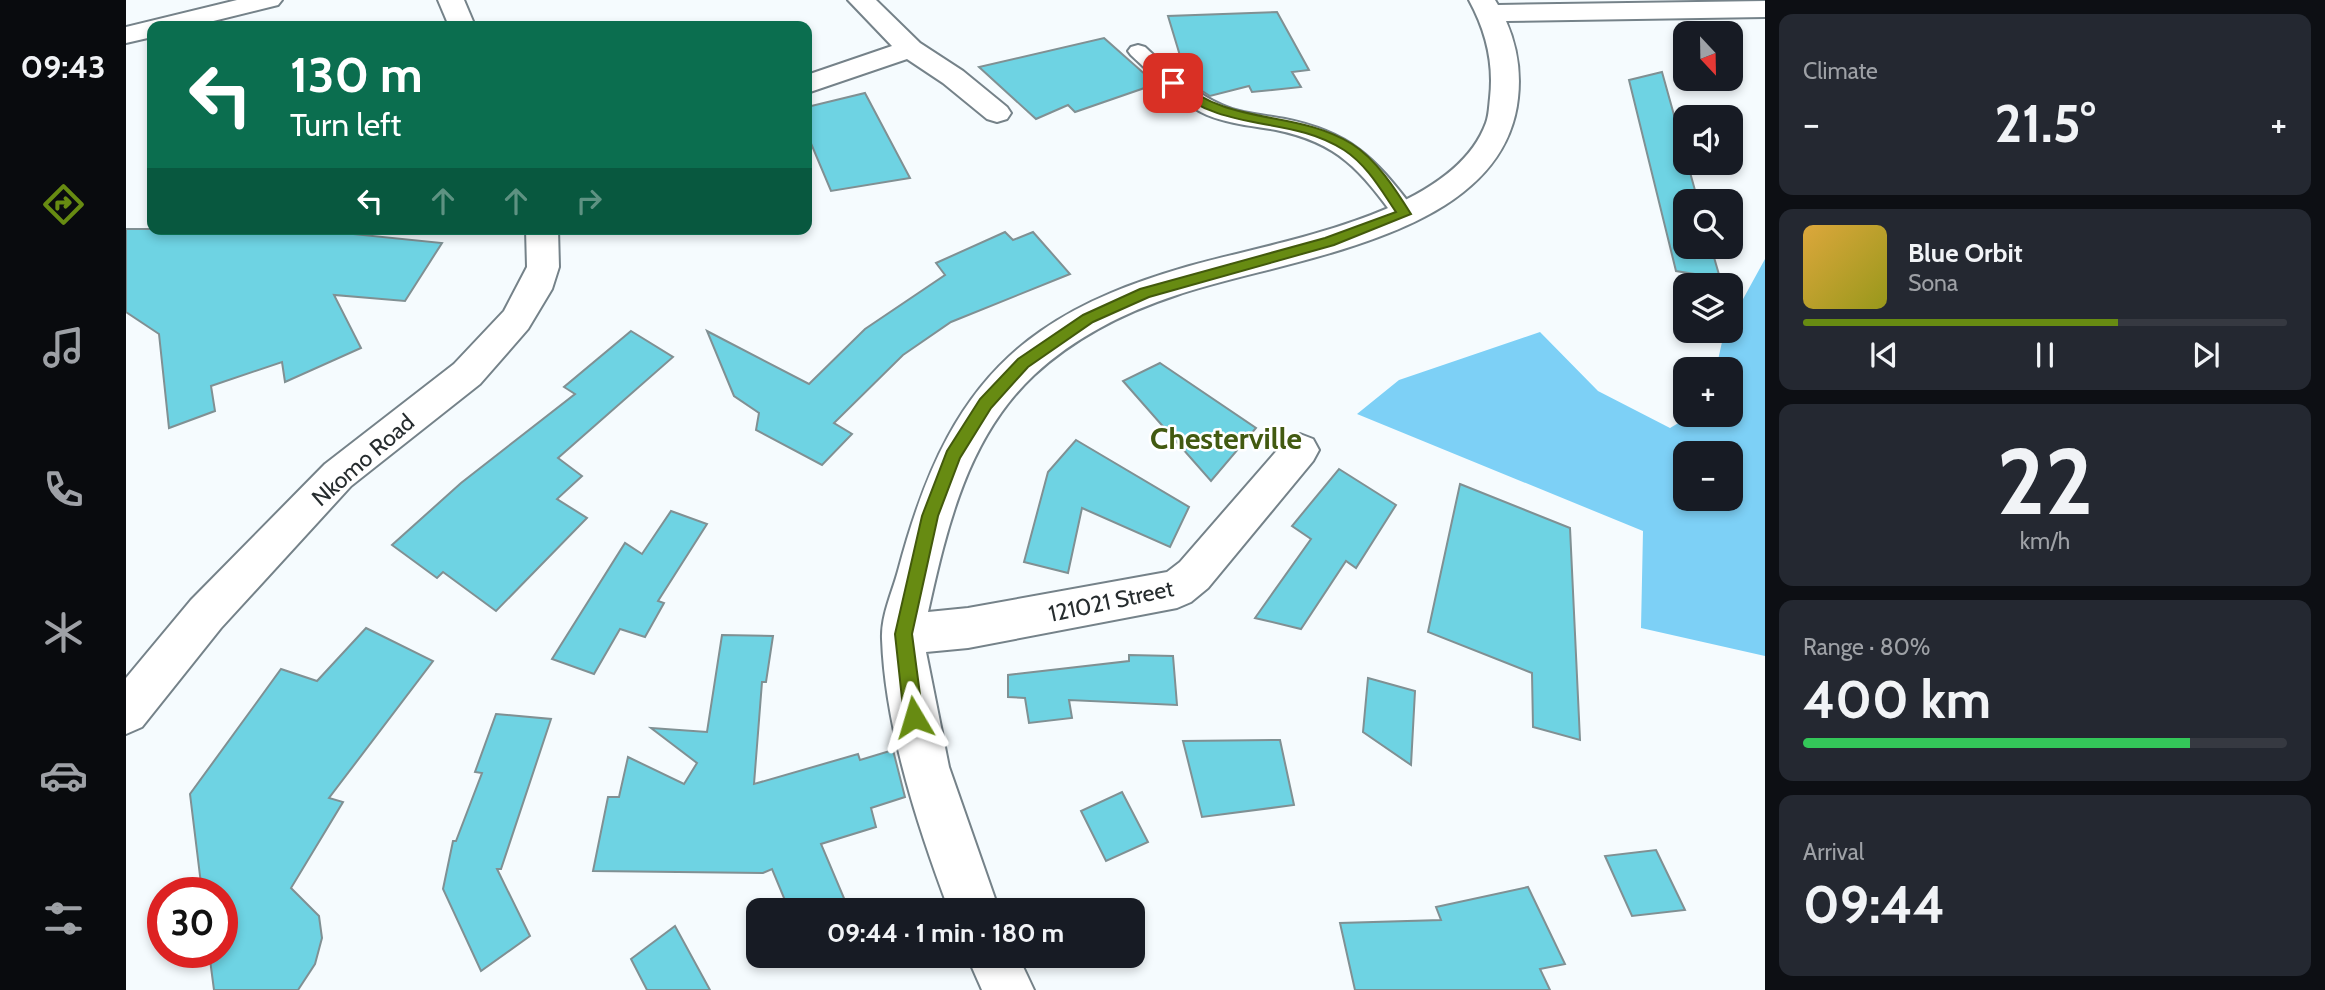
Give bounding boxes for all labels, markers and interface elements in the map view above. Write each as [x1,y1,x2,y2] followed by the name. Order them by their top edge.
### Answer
[1673,21,1743,91] north arrow
[1673,21,1743,511] map controls
[290,45,423,104] text: 130 m
[21,47,105,86] text: 09:43
[175,49,266,140] icon: left
[1143,53,1203,113] pin
[1803,57,1878,85] text: Climate
[1154,64,1192,102] icon: arrive
[1994,92,2096,155] text: 21.5°
[1803,100,1820,147] text: −
[2270,100,2287,147] text: +
[290,105,401,144] text: Turn left
[1673,105,1743,175] button: sound
[39,180,88,229] icon: directions
[351,182,389,220] icon: left
[424,182,462,220] icon: ahead
[497,182,535,220] icon: ahead
[570,182,608,220] icon: right
[1673,189,1743,259] button: search
[1908,237,2023,269] text: Blue Orbit
[1908,269,1958,297] text: Sona
[1673,273,1743,343] button: layers
[39,323,88,372] icon: music
[1865,336,1903,374] icon: previous
[2026,336,2064,374] icon: pause
[2187,336,2225,374] icon: next
[1673,357,1743,427] button: +
[306,408,420,512] street label: Nkomo Road
[1150,420,1302,457] district label: Chesterville
[1997,426,2093,537] text: 22
[1673,441,1743,511] button: −
[39,465,88,514] icon: phone
[2020,527,2070,555] text: km/h
[1046,574,1176,628] street label: 121021 Street
[39,608,88,657] icon: climate
[1803,633,1930,661] text: Range · 80%
[1803,668,1991,731] text: 400 km
[877,680,951,754] position arrow
[39,751,88,800] icon: car
[1803,838,1864,866] text: Arrival
[1803,873,1945,936] text: 09:44
[147,877,238,968] speed limit sign: 30
[39,894,88,943] icon: filters
[827,917,1064,949] text: 09:44 · 1 min · 180 m

